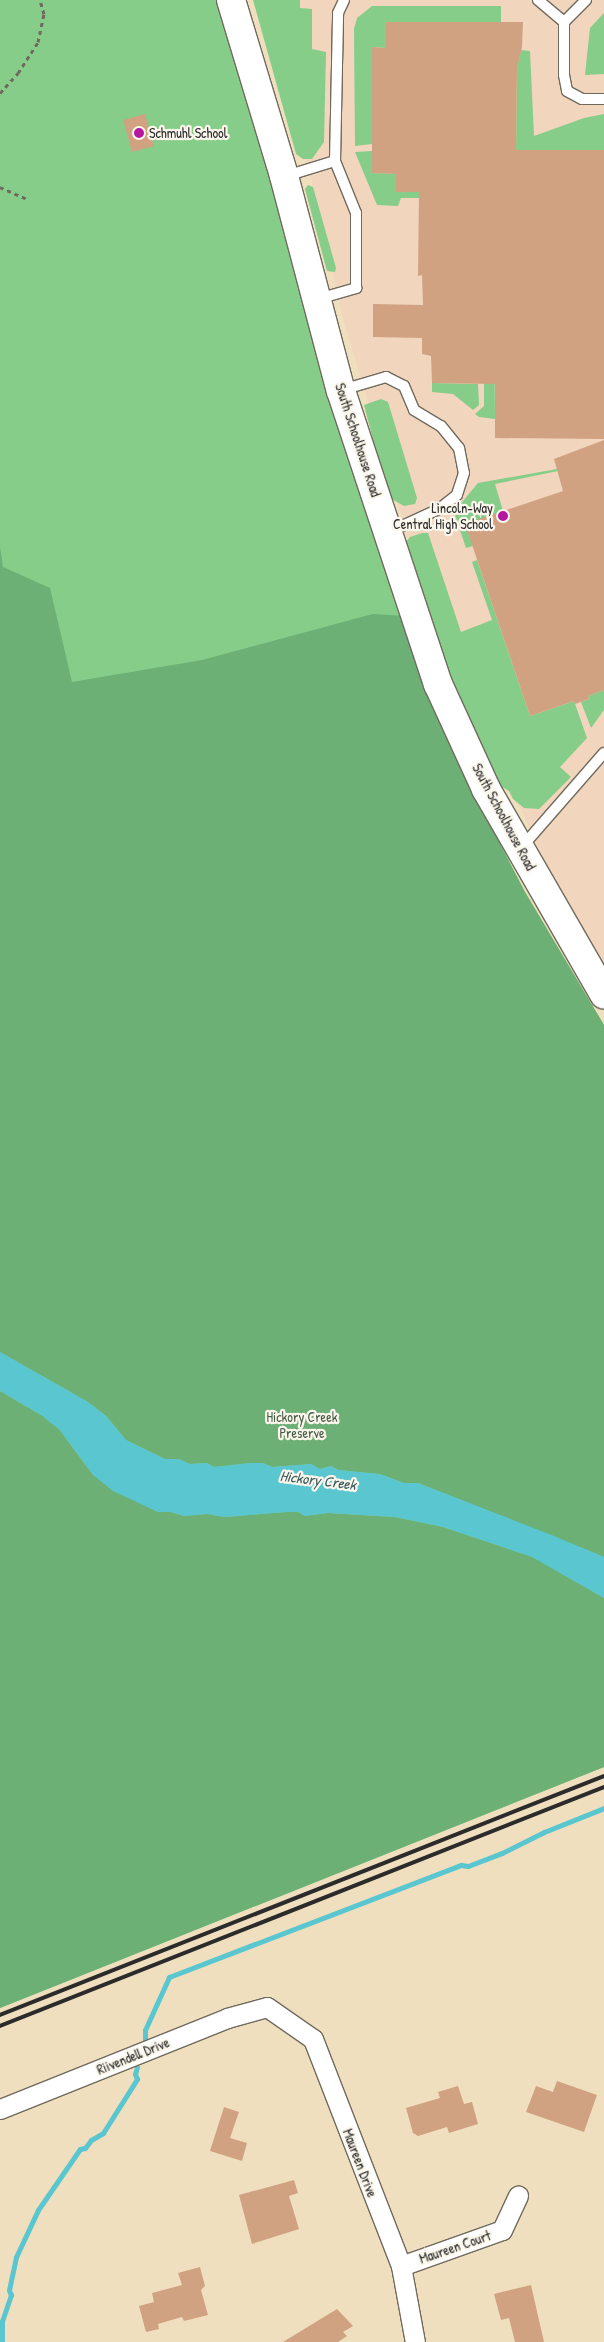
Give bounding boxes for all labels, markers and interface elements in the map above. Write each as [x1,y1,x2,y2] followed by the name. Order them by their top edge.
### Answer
[149,125,227,141] place label: Schmuhl School
[133,127,145,139] marker: Schmuhl School
[332,381,384,499] street label: South Schoolhouse Road
[393,500,493,532] place label: Lincoln-Way Central High School
[497,510,509,522] marker: Lincoln-Way Central High School
[469,761,539,873] street label: South Schoolhouse Road
[266,1409,338,1441] park label: Hickory Creek Preserve
[279,1466,357,1494] water label: Hickory Creek
[94,2034,172,2078] street label: Riivendell Drive
[339,2126,381,2200] street label: Maureen Drive
[417,2227,493,2267] street label: Maureen Court

